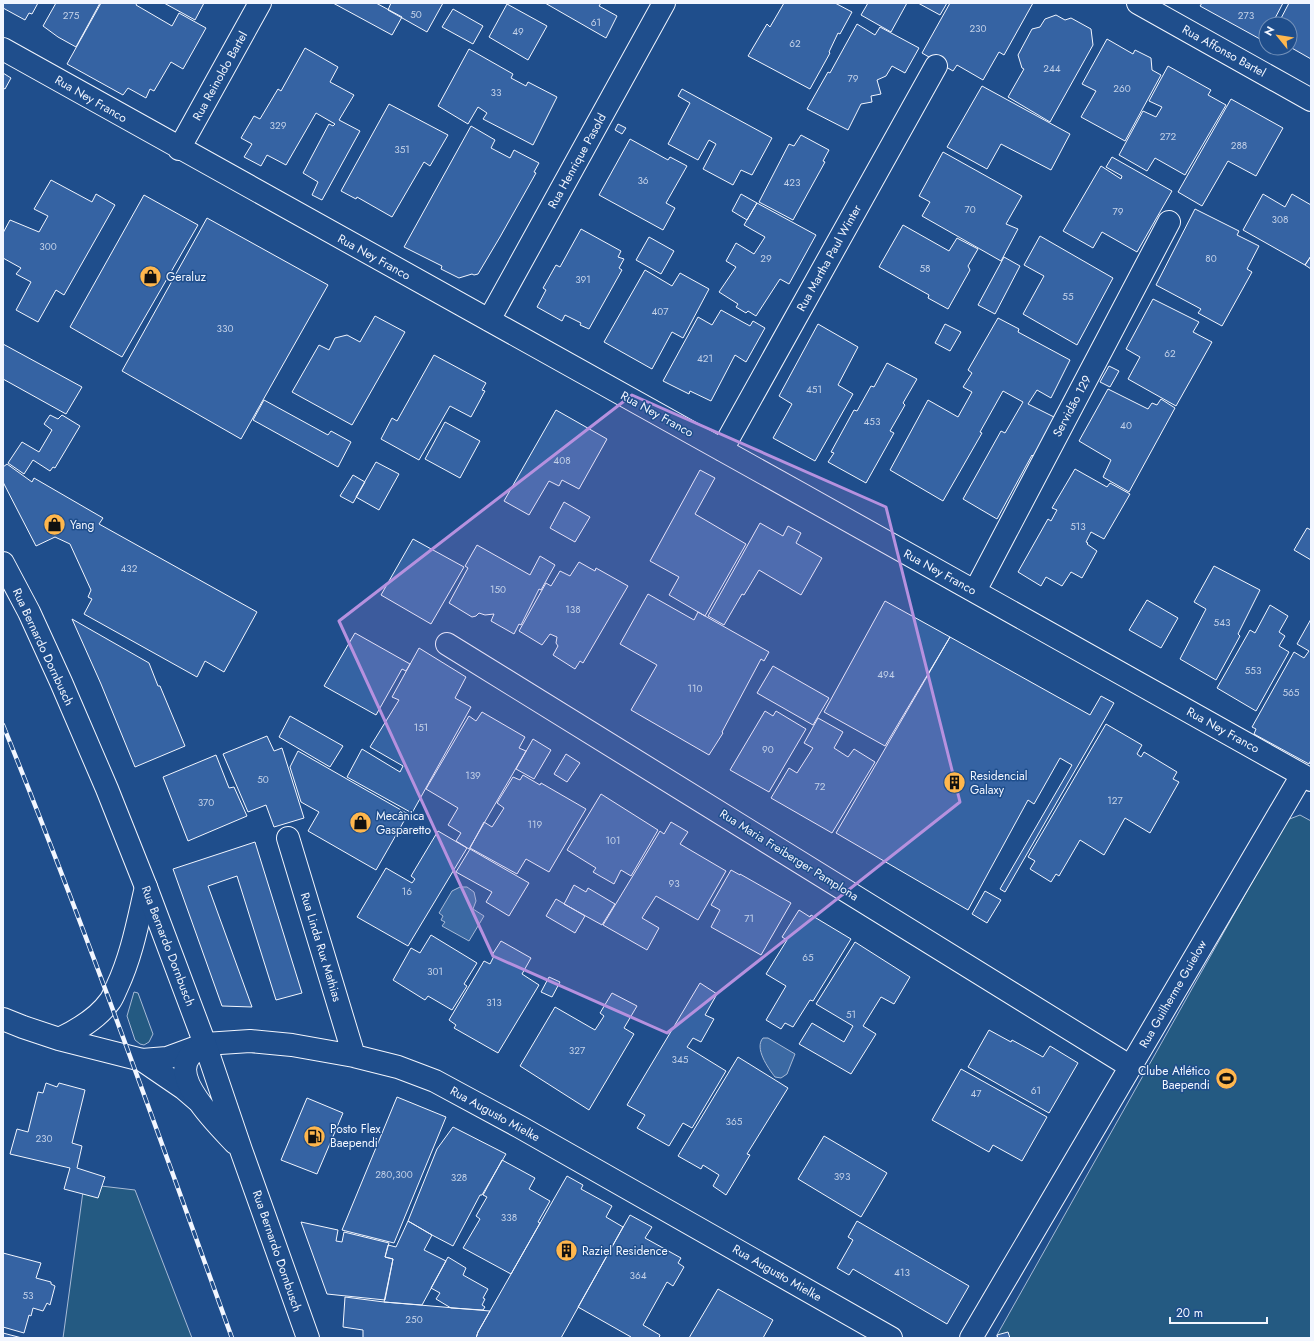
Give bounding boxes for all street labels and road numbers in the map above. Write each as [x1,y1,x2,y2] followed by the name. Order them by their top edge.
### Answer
[1179,20,1269,82] street label: Rua Affonso Bartel
[188,28,252,124] street label: Rua Reinoldo Bartel
[52,71,131,127] street label: Rua Ney Franco
[543,110,611,212] street label: Rua Henrique Pasold
[792,201,866,315] street label: Rua Martha Paul Winter
[334,230,414,285] street label: Rua Ney Franco
[1048,372,1096,440] street label: Servidão 129
[617,387,697,442] street label: Rua Ney Franco
[900,545,980,600] street label: Rua Ney Franco
[8,585,78,709] street label: Rua Bernardo Dornbusch
[1183,703,1263,758] street label: Rua Ney Franco
[716,805,862,905] street label: Rua Maria Freiberger Pamplona
[137,883,199,1009] street label: Rua Bernardo Dornbusch
[296,890,346,1004] street label: Rua Linda Rux Mathias
[1135,936,1212,1051] street label: Rua Guilherme Guielow
[447,1082,543,1146] street label: Rua Augusto Mielke
[248,1188,306,1314] street label: Rua Bernardo Dornbusch
[729,1240,825,1306] street label: Rua Augusto Mielke

